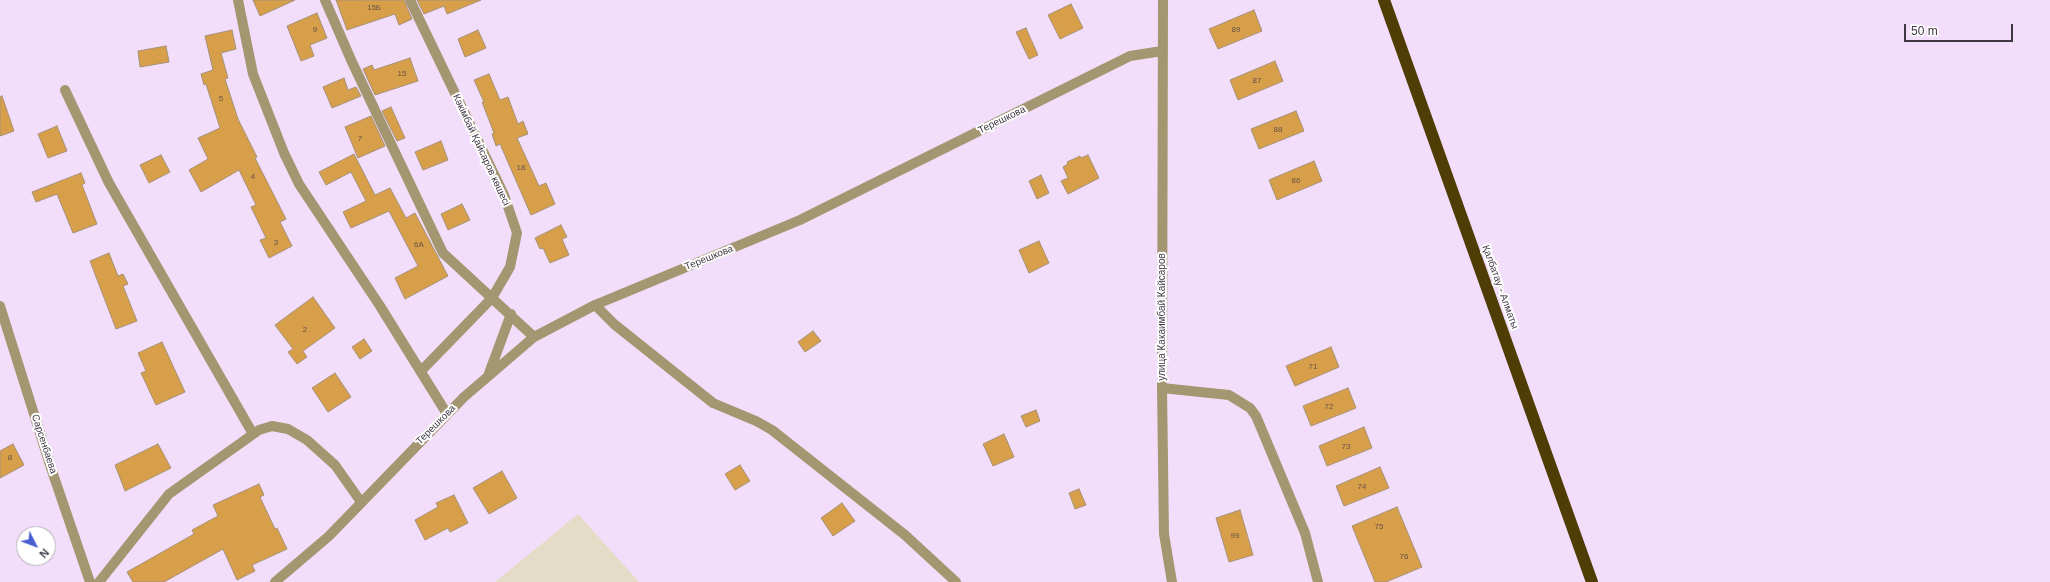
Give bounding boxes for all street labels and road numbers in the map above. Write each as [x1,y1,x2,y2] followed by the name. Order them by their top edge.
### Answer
[450,92,512,208] street label: Кәкімбай Қайсаров көшесі
[976,103,1028,137] street label: Терешкова
[683,243,735,273] street label: Терешкова
[1479,243,1521,331] street label: Қалбатау - Алматы
[1156,253,1168,381] street label: улица Какаимбай Кайсаров
[414,403,458,447] street label: Терешкова
[29,413,59,475] street label: Сарсенбаева

